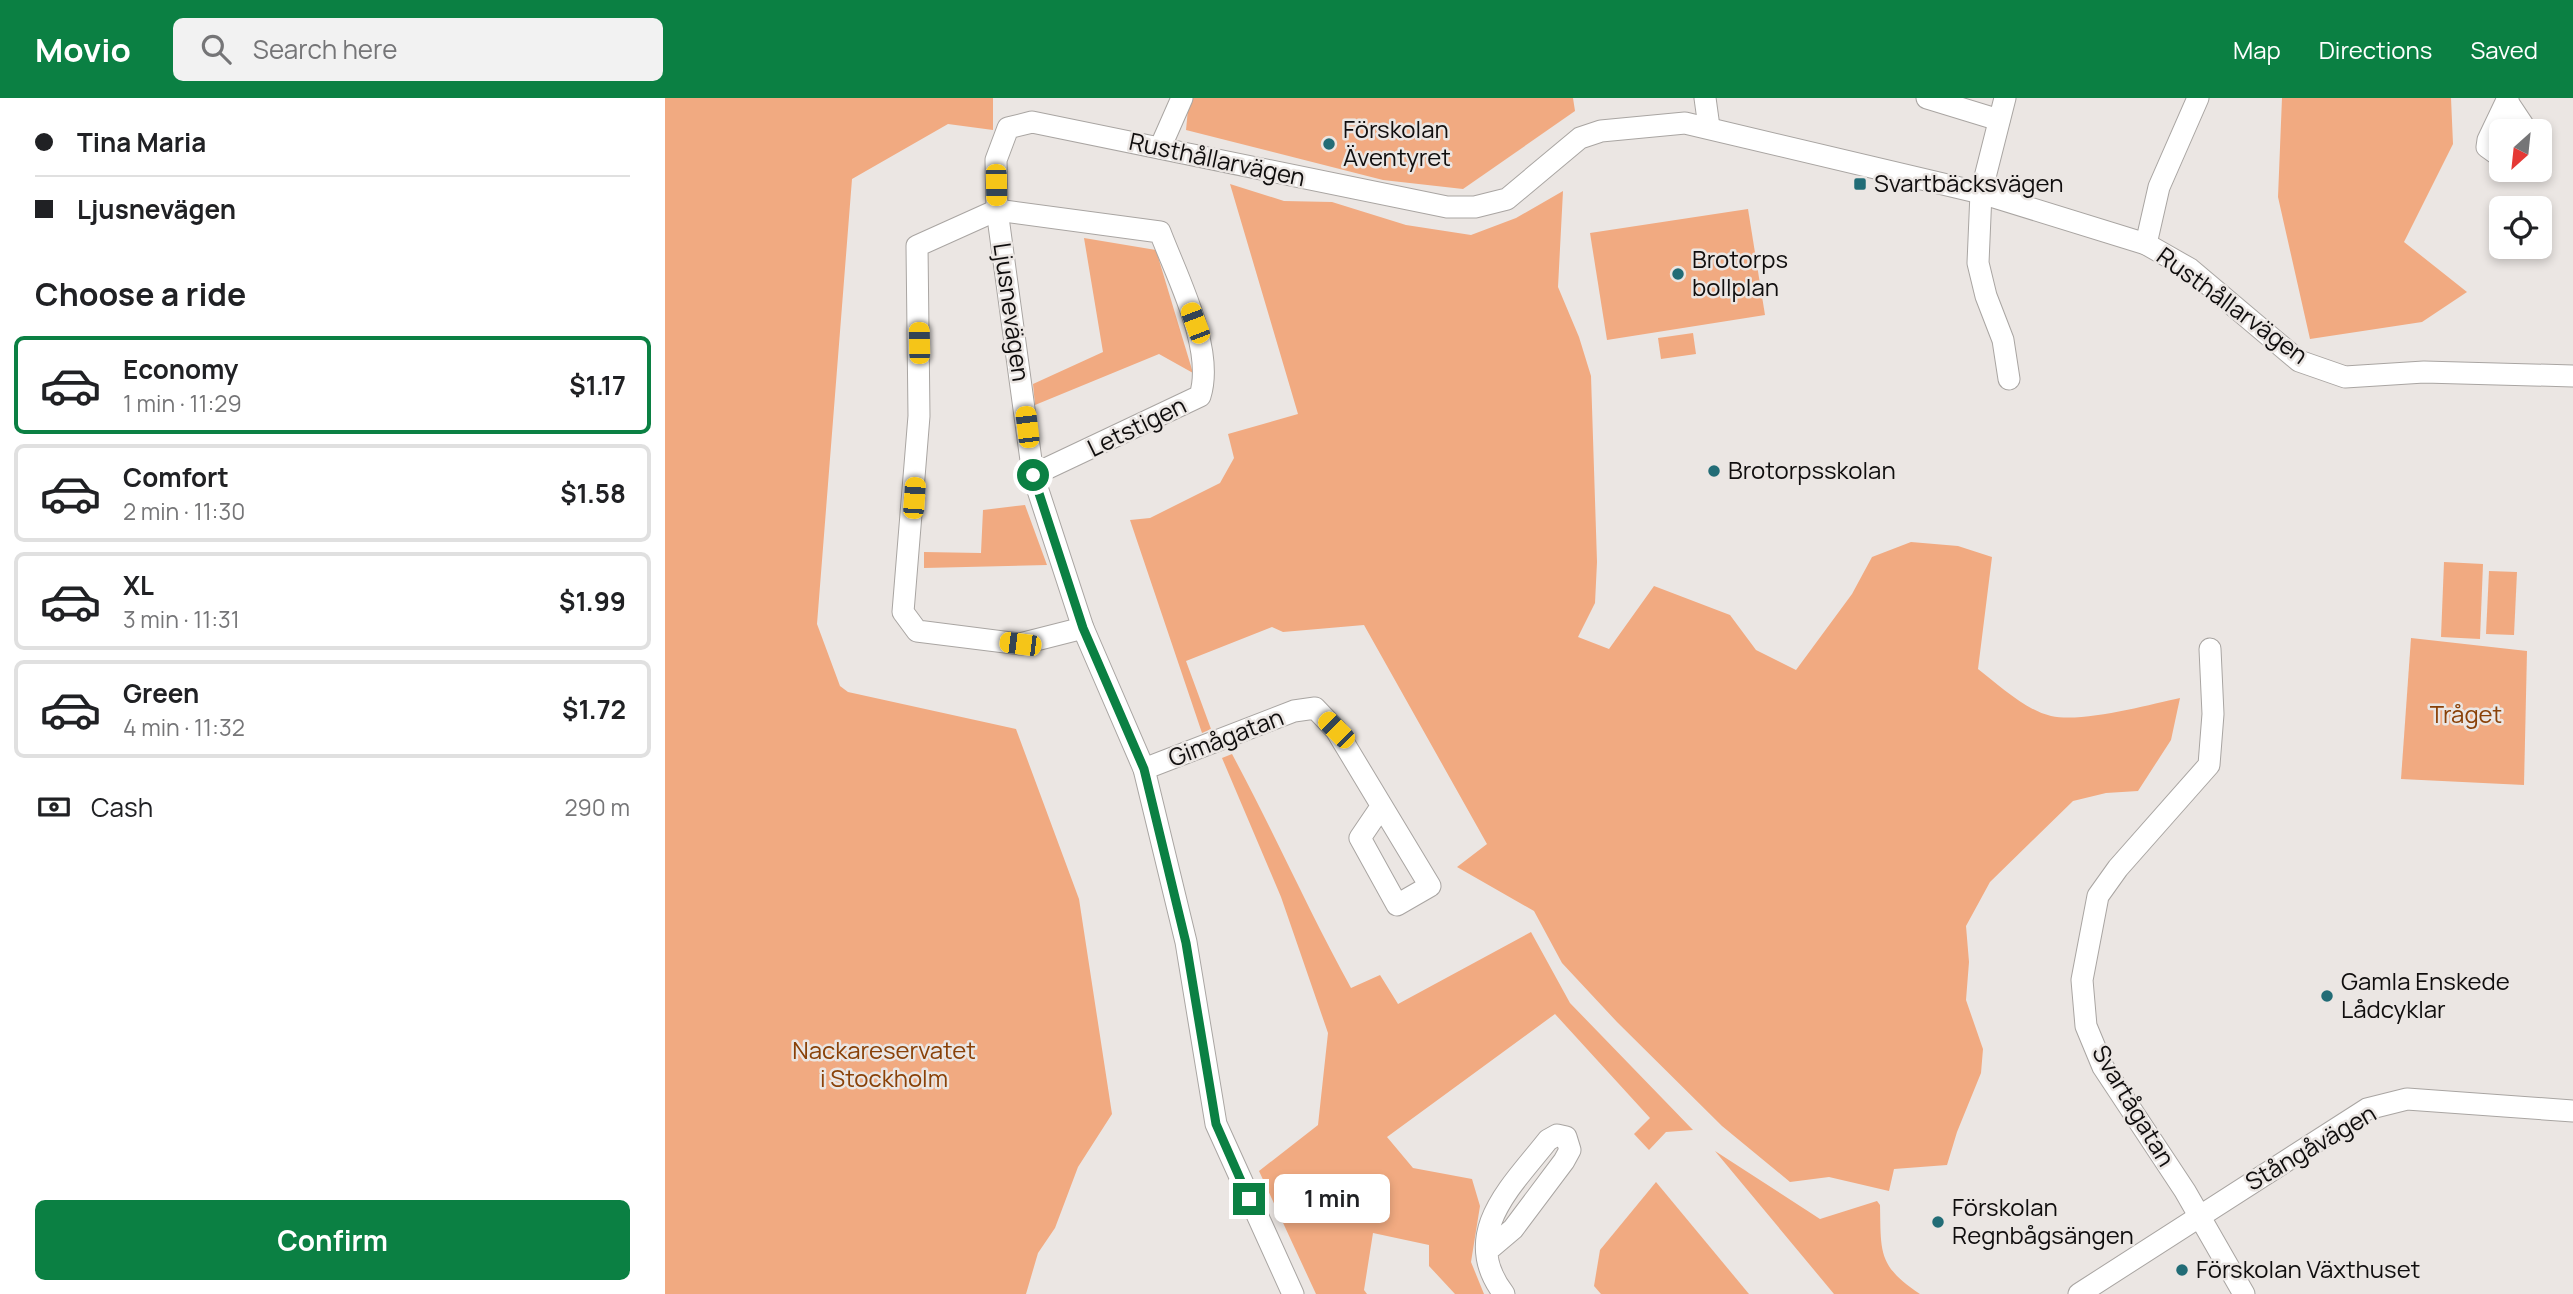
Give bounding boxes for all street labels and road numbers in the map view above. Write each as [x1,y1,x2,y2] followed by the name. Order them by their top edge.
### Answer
[1126,124,1308,193] street label: Rusthållarvägen
[2151,239,2315,371] street label: Rusthållarvägen
[986,240,1039,383] street label: Ljusnevägen
[1082,388,1191,464] street label: Letstigen
[1163,700,1288,774] street label: Gimågatan
[2085,1038,2183,1172] street label: Svartågatan
[2239,1096,2382,1197] street label: Stångåvägen

